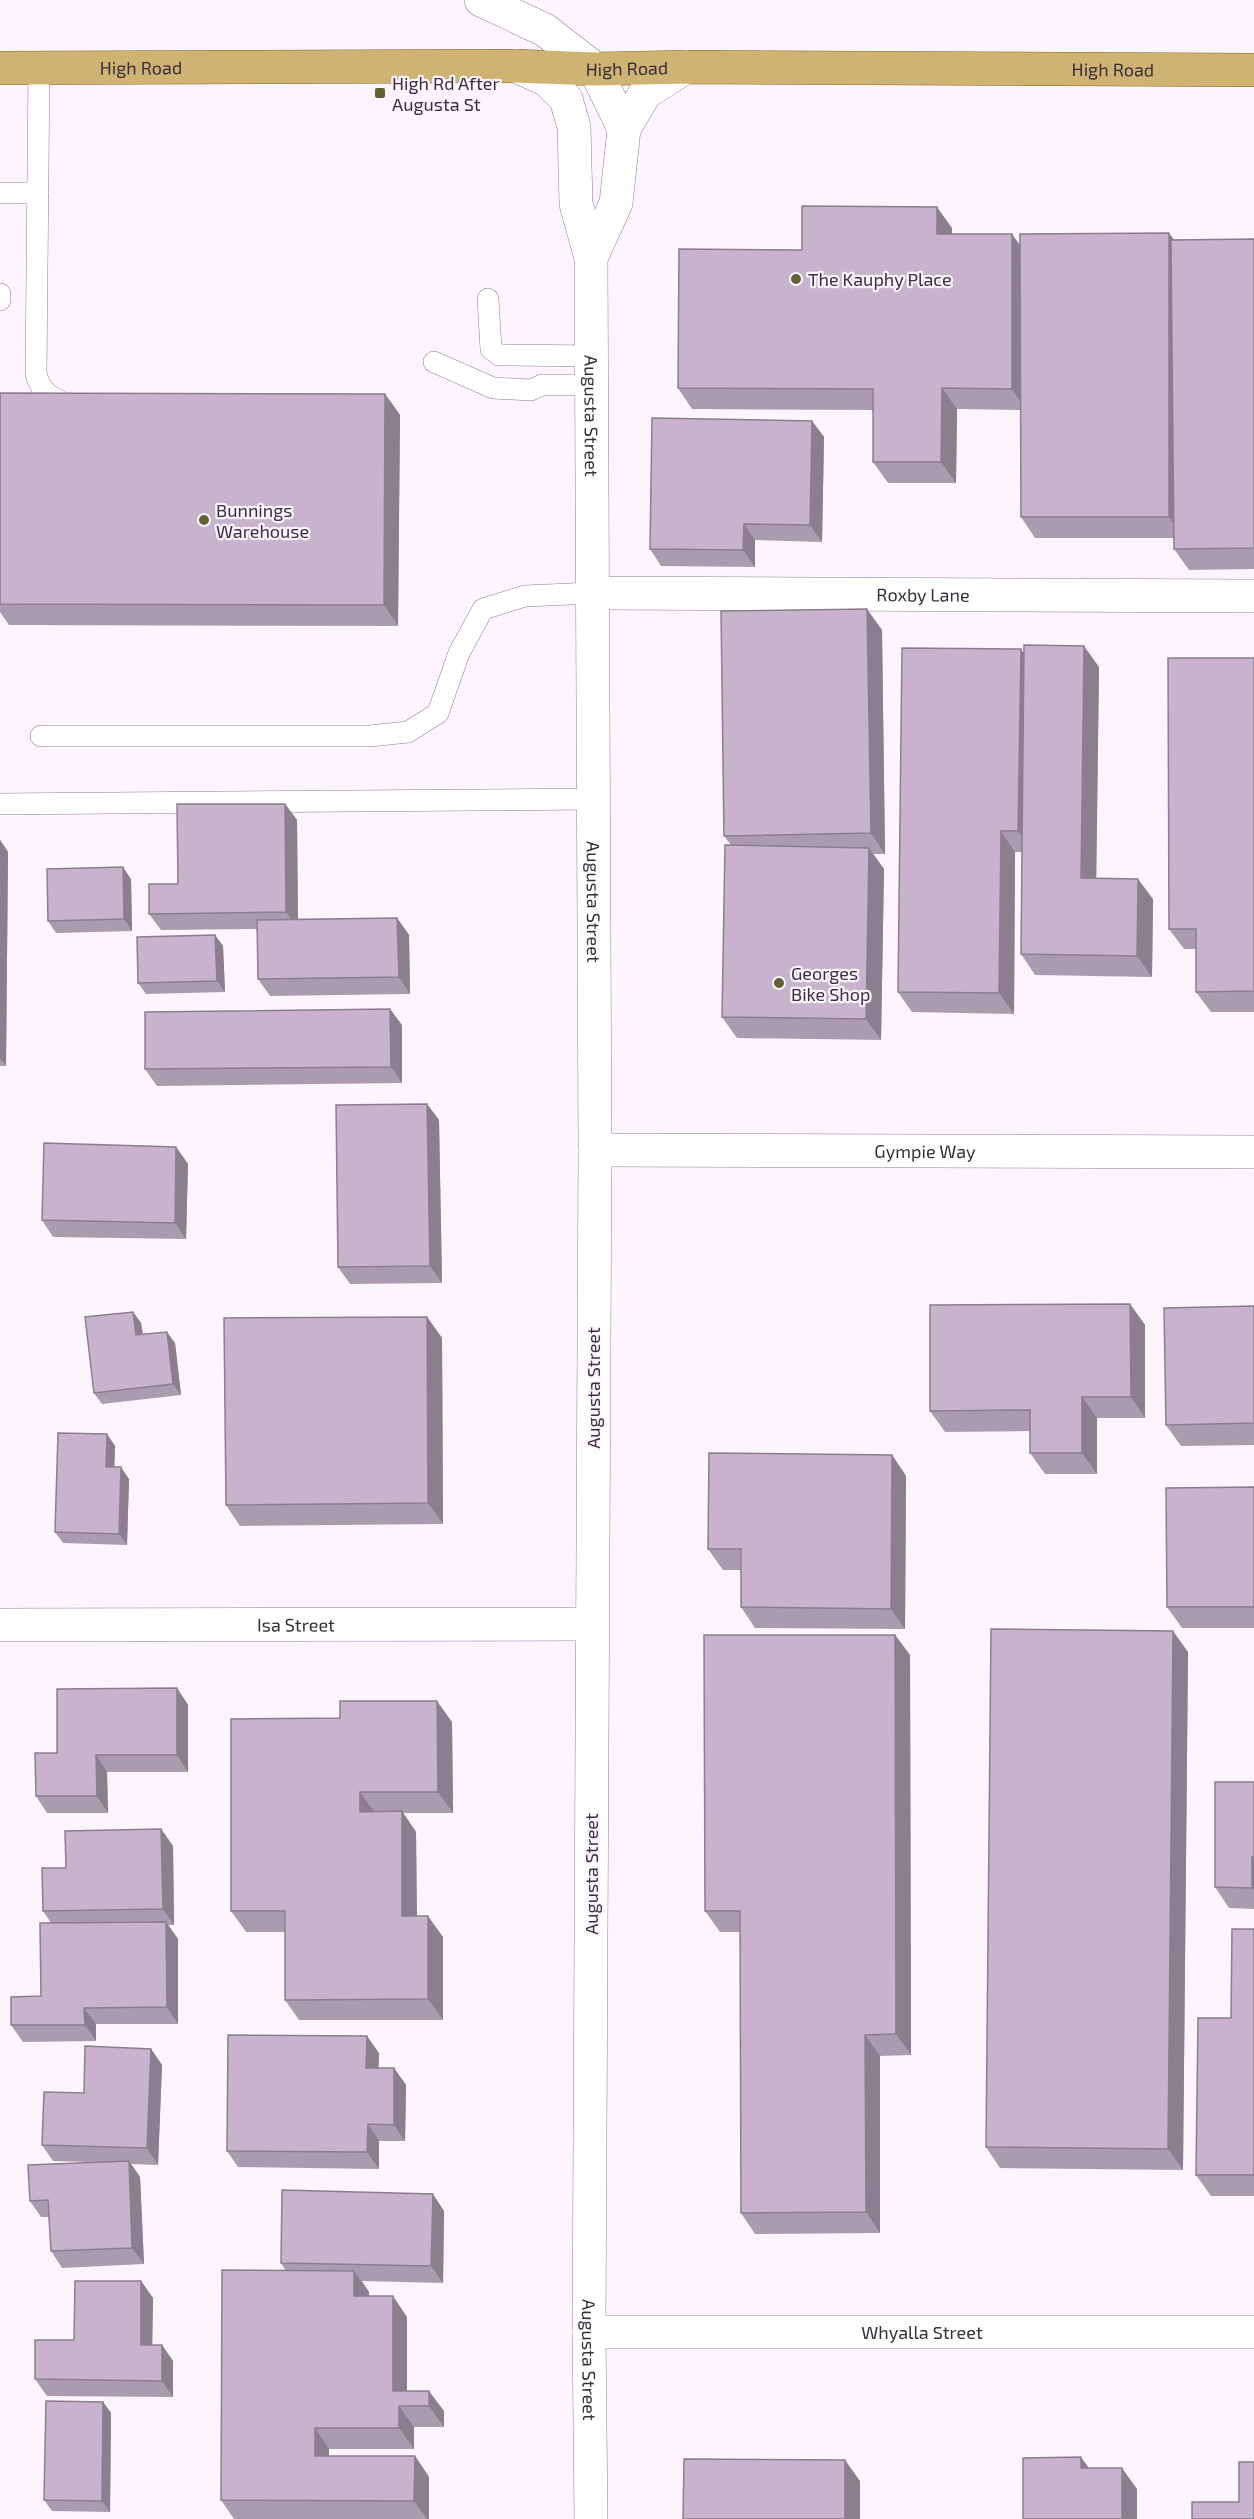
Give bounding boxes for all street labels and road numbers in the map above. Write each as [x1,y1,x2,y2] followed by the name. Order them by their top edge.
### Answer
[100,56,182,79] street label: High Road
[585,56,668,80] street label: High Road
[1072,58,1154,80] street label: High Road
[580,355,603,477] street label: Augusta Street
[876,583,970,606] street label: Roxby Lane
[583,841,605,963] street label: Augusta Street
[874,1140,976,1162] street label: Gympie Way
[582,1327,604,1449] street label: Augusta Street
[257,1613,335,1636] street label: Isa Street
[580,1813,602,1935] street label: Augusta Street
[578,2299,601,2421] street label: Augusta Street
[861,2321,983,2343] street label: Whyalla Street

